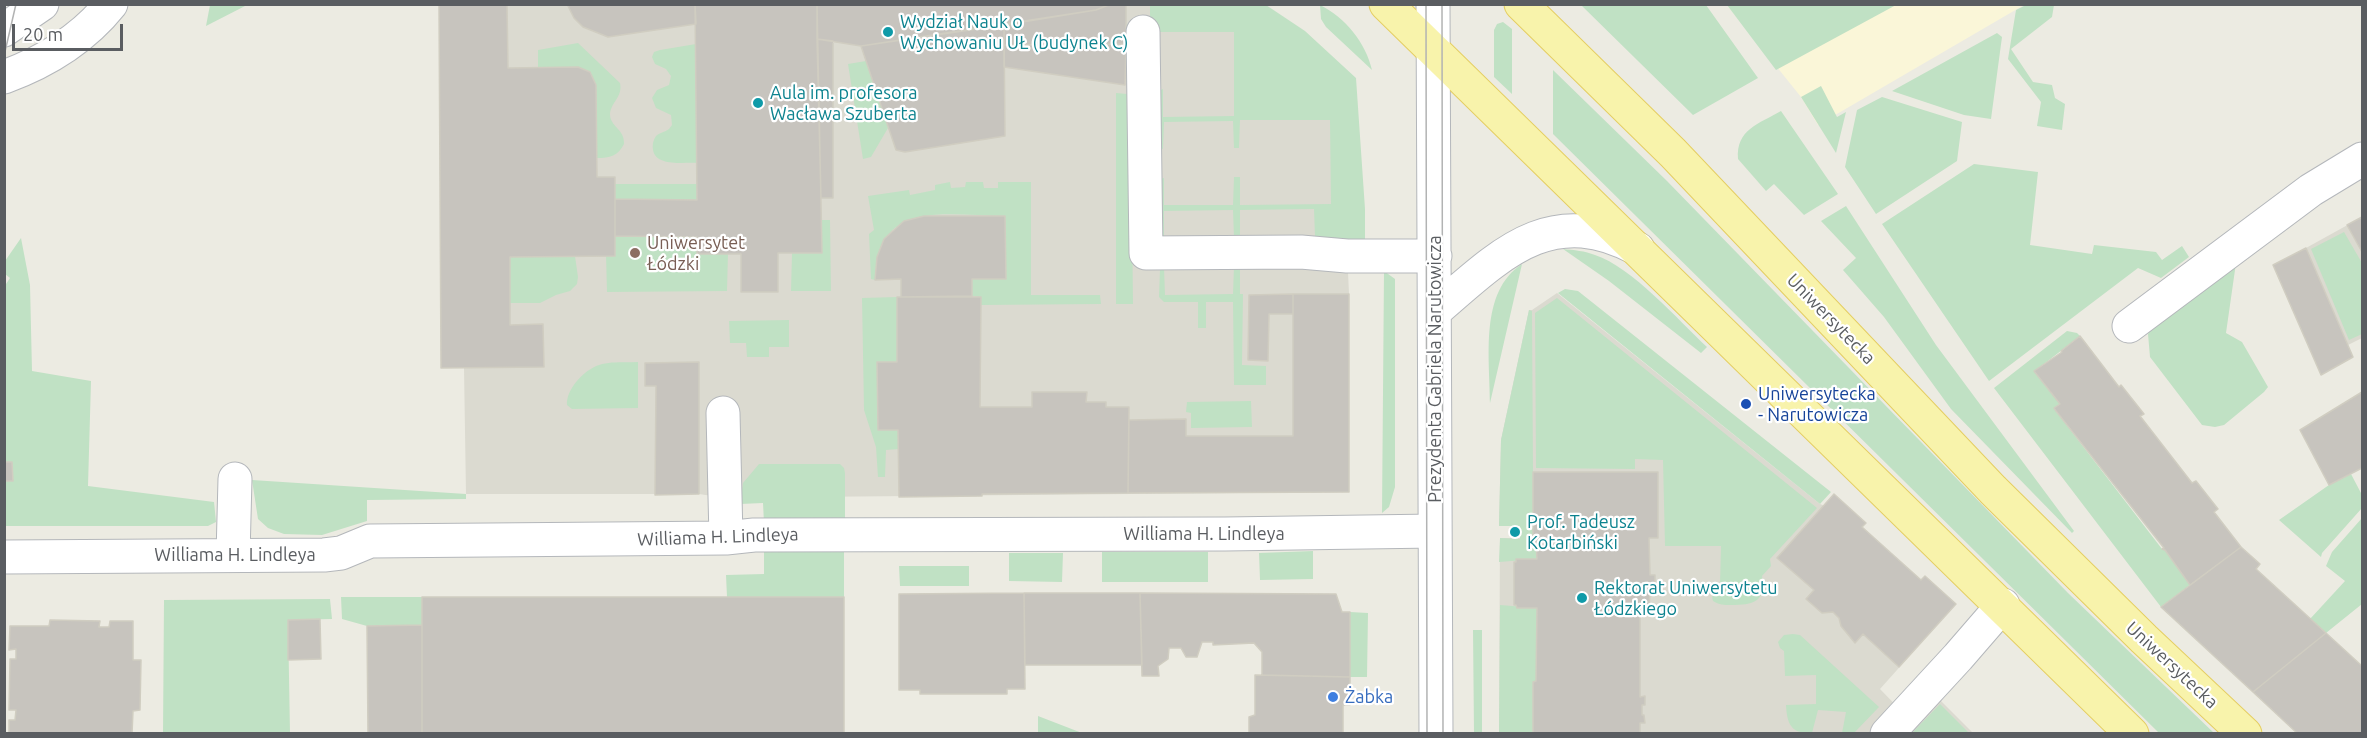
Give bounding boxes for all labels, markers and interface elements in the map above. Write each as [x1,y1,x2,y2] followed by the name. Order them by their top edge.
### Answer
[900,11,1128,54] place label: Wydział Nauk o Wychowaniu UŁ (budynek C)
[15,12,126,50] scale bar
[23,24,63,44] text: 20 m
[881,25,895,39] marker: Wydział Nauk o Wychowaniu UŁ (budynek C)
[770,82,918,124] place label: Aula im. profesora Wacława Szuberta
[751,96,765,110] marker: Aula im. profesora Wacława Szuberta
[647,232,745,274] place label: Uniwersytet Łódzki
[1424,235,1446,503] street label: Prezydenta Gabriela Narutowicza
[628,246,642,260] marker: Uniwersytet Łódzki
[1782,269,1880,369] street label: Uniwersytecka
[1758,383,1876,426] place label: Uniwersytecka - Narutowicza
[1739,397,1753,411] marker: Uniwersytecka - Narutowicza
[1527,511,1635,554] place label: Prof. Tadeusz Kotarbiński
[637,523,799,551] street label: Williama H. Lindleya
[1123,523,1285,545] street label: Williama H. Lindleya
[1508,525,1522,539] marker: Prof. Tadeusz Kotarbiński
[154,544,316,566] street label: Williama H. Lindleya
[1594,577,1777,620] place label: Rektorat Uniwersytetu Łódzkiego
[1575,591,1589,605] marker: Rektorat Uniwersytetu Łódzkiego
[2122,617,2222,713] street label: Uniwersytecka
[1345,686,1393,708] place label: Żabka
[1326,690,1340,704] marker: Żabka

